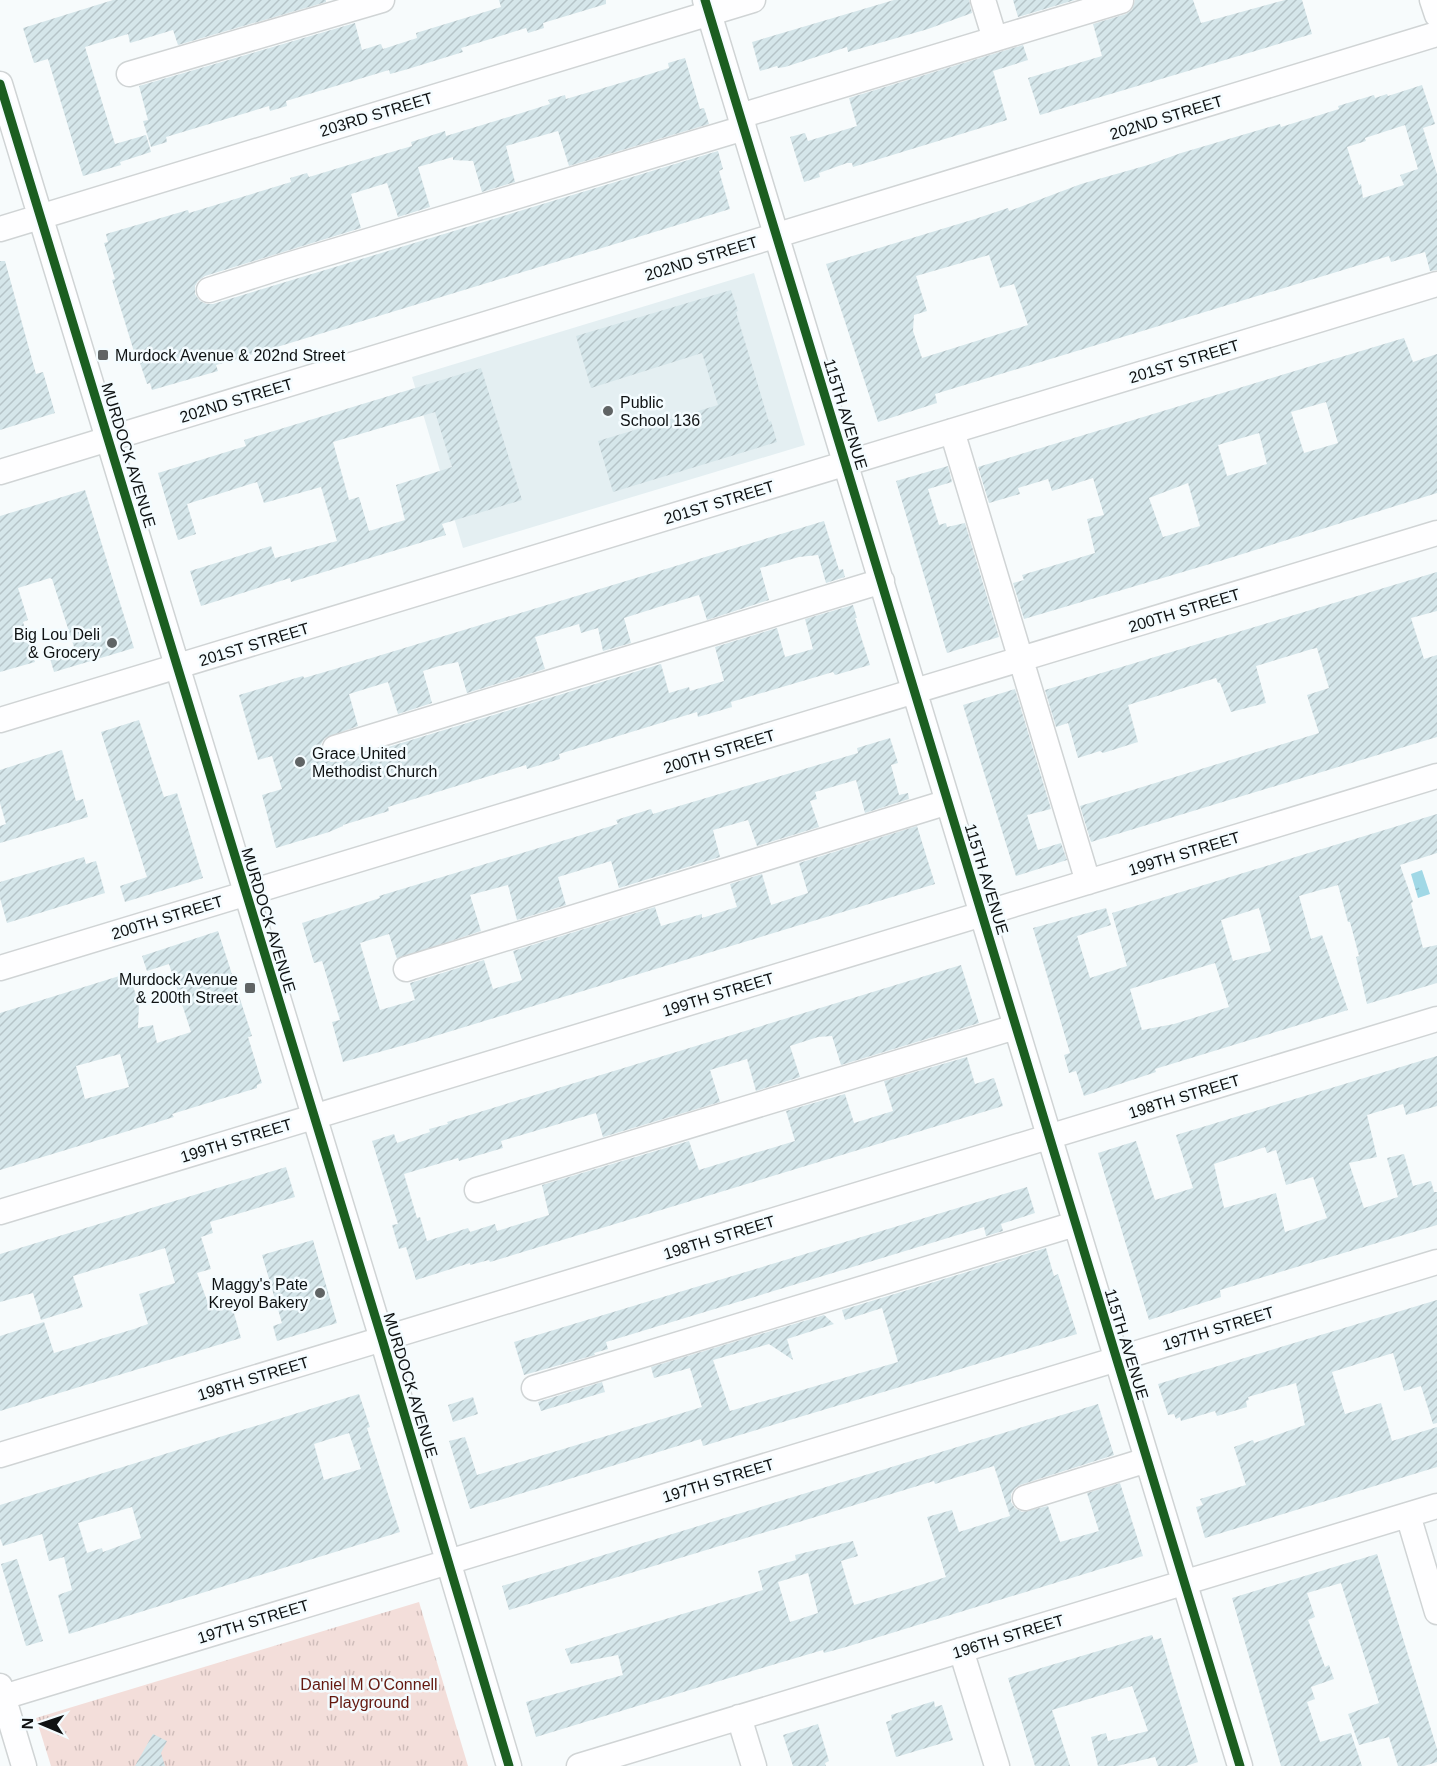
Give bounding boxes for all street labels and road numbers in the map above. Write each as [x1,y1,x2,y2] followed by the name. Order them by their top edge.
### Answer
[318,89,435,140] street label: 203RD STREET
[1108,92,1225,143] street label: 202ND STREET
[643,233,760,284] street label: 202ND STREET
[1127,337,1242,386] street label: 201ST STREET
[821,357,870,472] street label: 115TH AVENUE
[178,375,295,426] street label: 202ND STREET
[98,381,159,530] street label: MURDOCK AVENUE
[662,478,777,527] street label: 201ST STREET
[1126,585,1242,636] street label: 200TH STREET
[197,620,312,669] street label: 201ST STREET
[661,726,777,777] street label: 200TH STREET
[962,822,1011,937] street label: 115TH AVENUE
[1126,828,1242,879] street label: 199TH STREET
[238,846,299,995] street label: MURDOCK AVENUE
[109,892,225,943] street label: 200TH STREET
[660,969,776,1020] street label: 199TH STREET
[1126,1071,1242,1122] street label: 198TH STREET
[178,1115,294,1166] street label: 199TH STREET
[661,1212,777,1263] street label: 198TH STREET
[1102,1287,1151,1402] street label: 115TH AVENUE
[1160,1303,1276,1354] street label: 197TH STREET
[380,1311,441,1460] street label: MURDOCK AVENUE
[195,1353,311,1404] street label: 198TH STREET
[660,1455,776,1506] street label: 197TH STREET
[195,1596,311,1647] street label: 197TH STREET
[950,1611,1066,1662] street label: 196TH STREET

